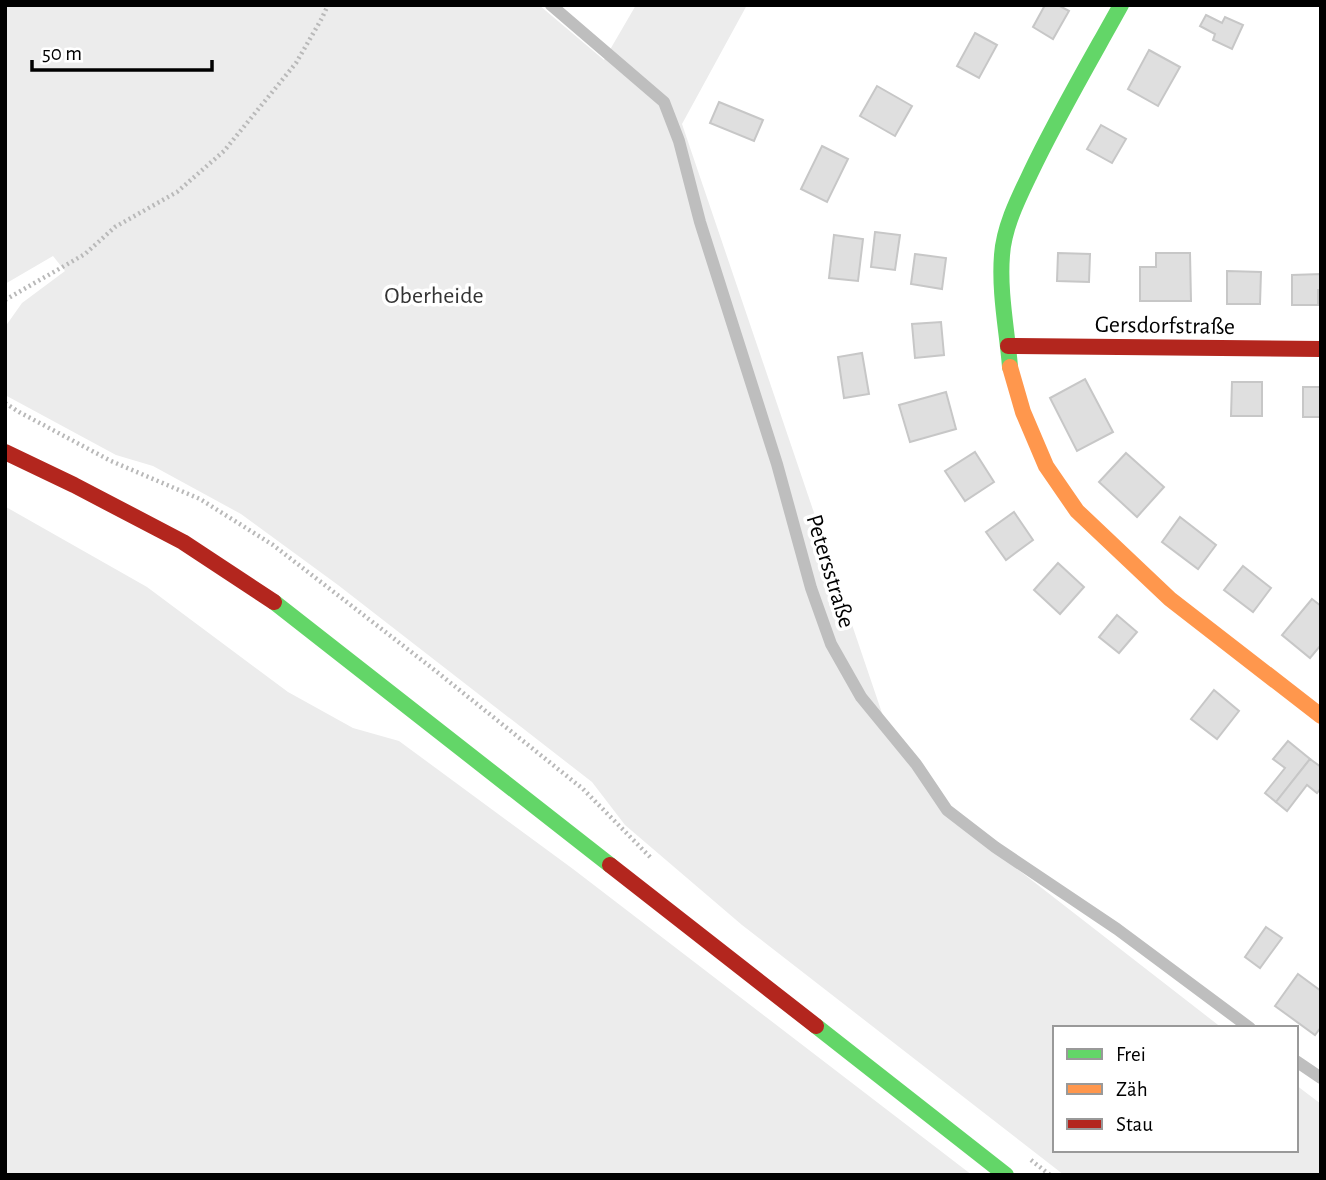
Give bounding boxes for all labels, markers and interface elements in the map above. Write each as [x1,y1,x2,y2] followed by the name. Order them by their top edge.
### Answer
[32,28,212,72] scale bar
[42,43,82,64] text: 50 m
[384,284,484,308] park label: Oberheide
[1095,313,1235,339] street label: Gersdorfstraße
[801,512,859,631] street label: Petersstraße
[1053,1026,1298,1152] legend
[1116,1044,1146,1065] text: Frei
[1116,1079,1148,1100] text: Zäh
[1116,1114,1153,1135] text: Stau

